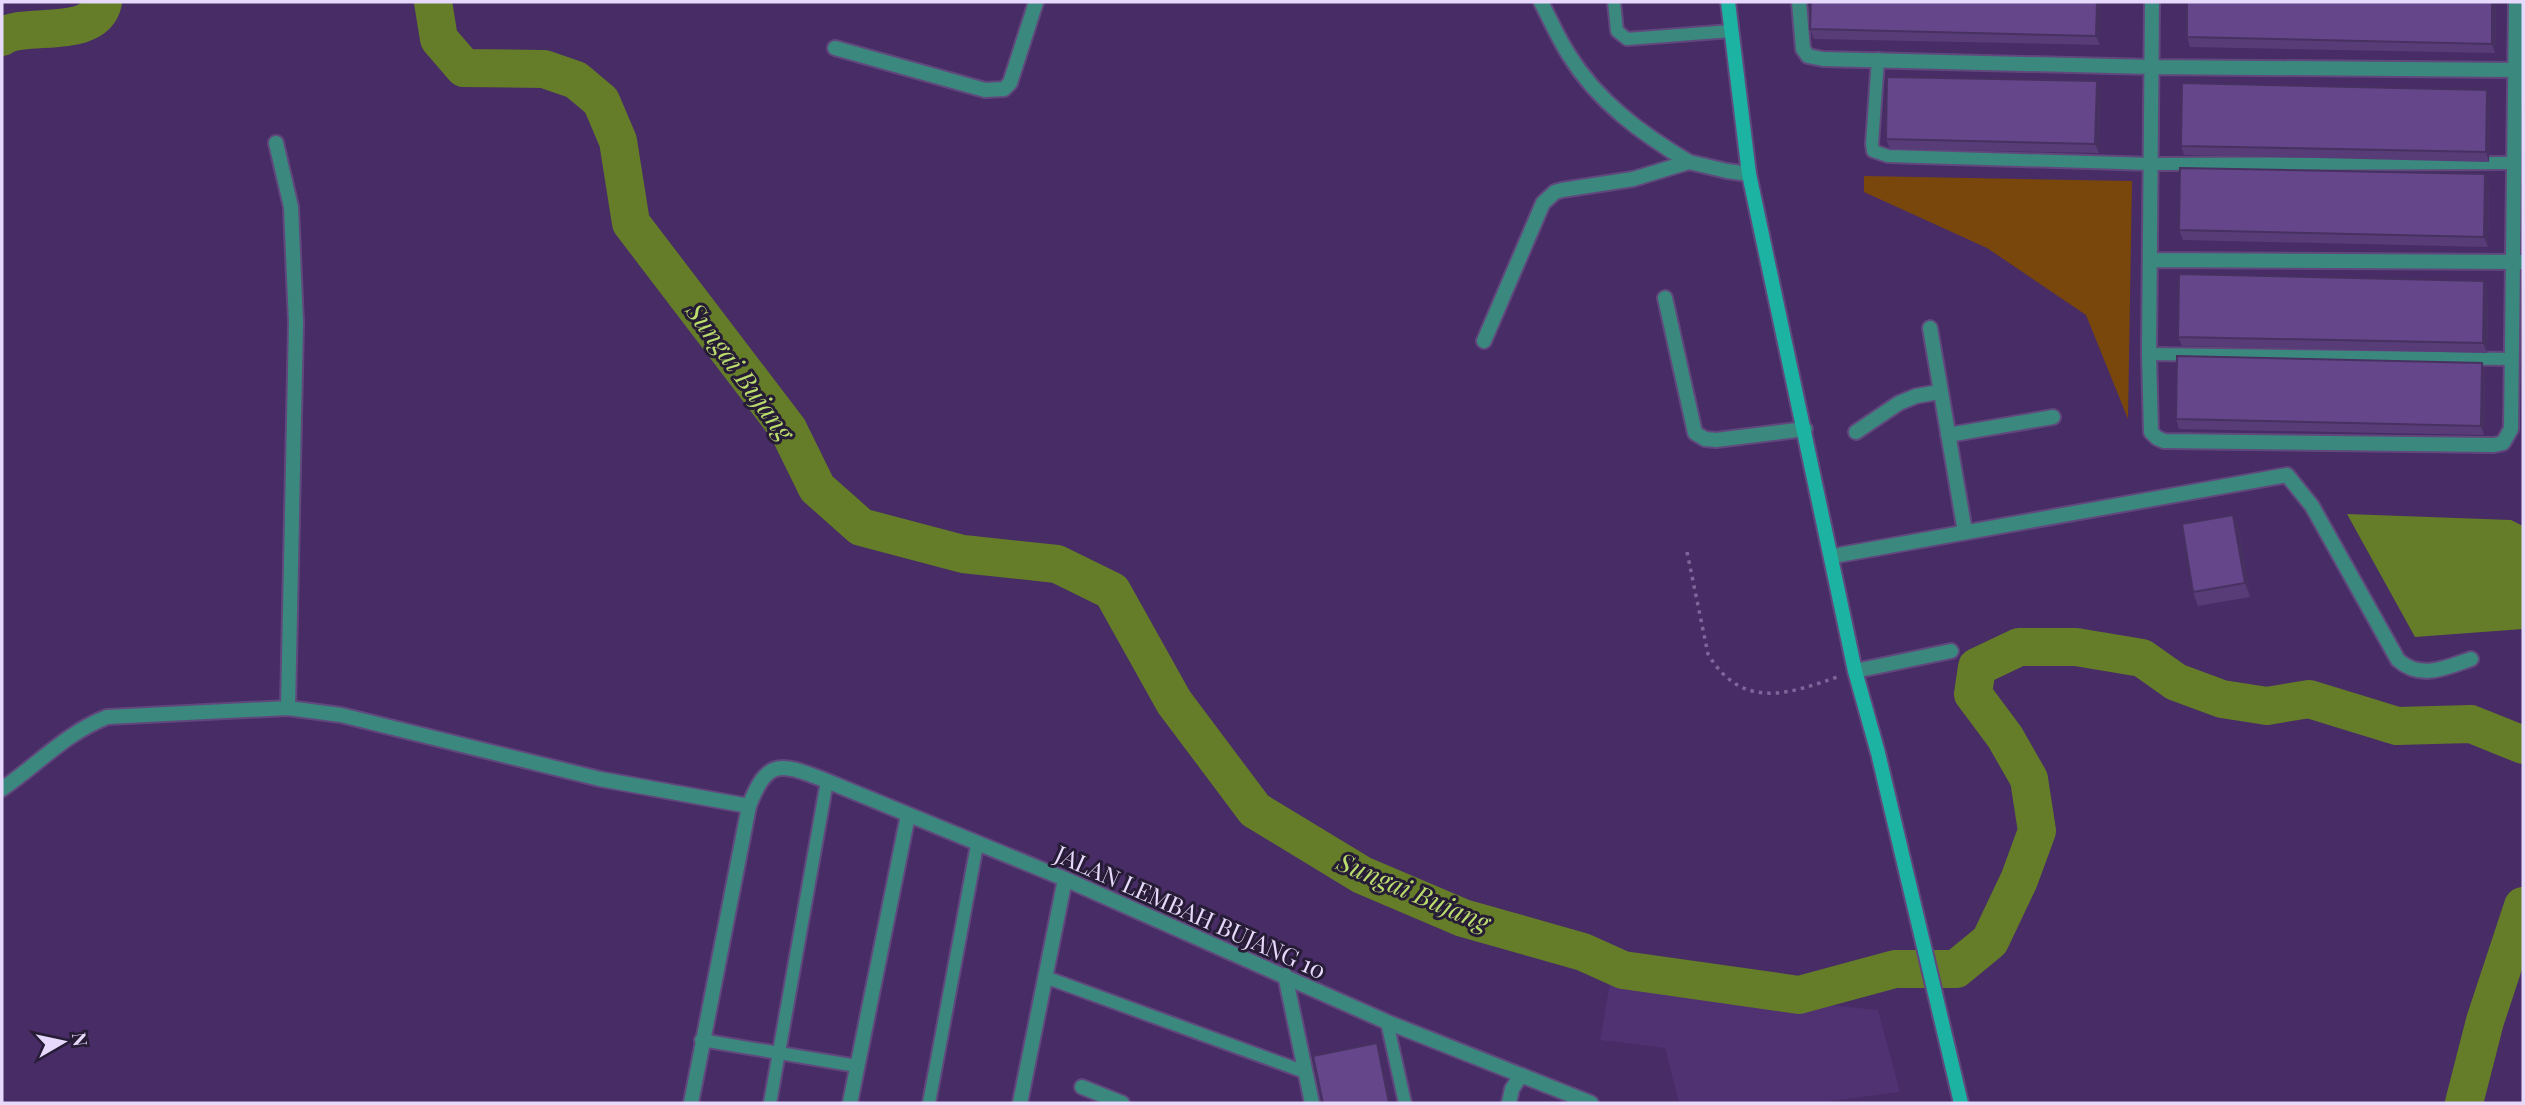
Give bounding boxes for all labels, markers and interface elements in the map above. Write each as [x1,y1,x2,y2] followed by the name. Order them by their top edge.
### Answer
[678,294,804,449] water label: Sungai Bujang
[1050,836,1332,985] street label: JALAN LEMBAH BUJANG 10
[1331,843,1498,940] water label: Sungai Bujang
[28,1007,98,1077] north arrow
[67,1030,95,1048] text: N

